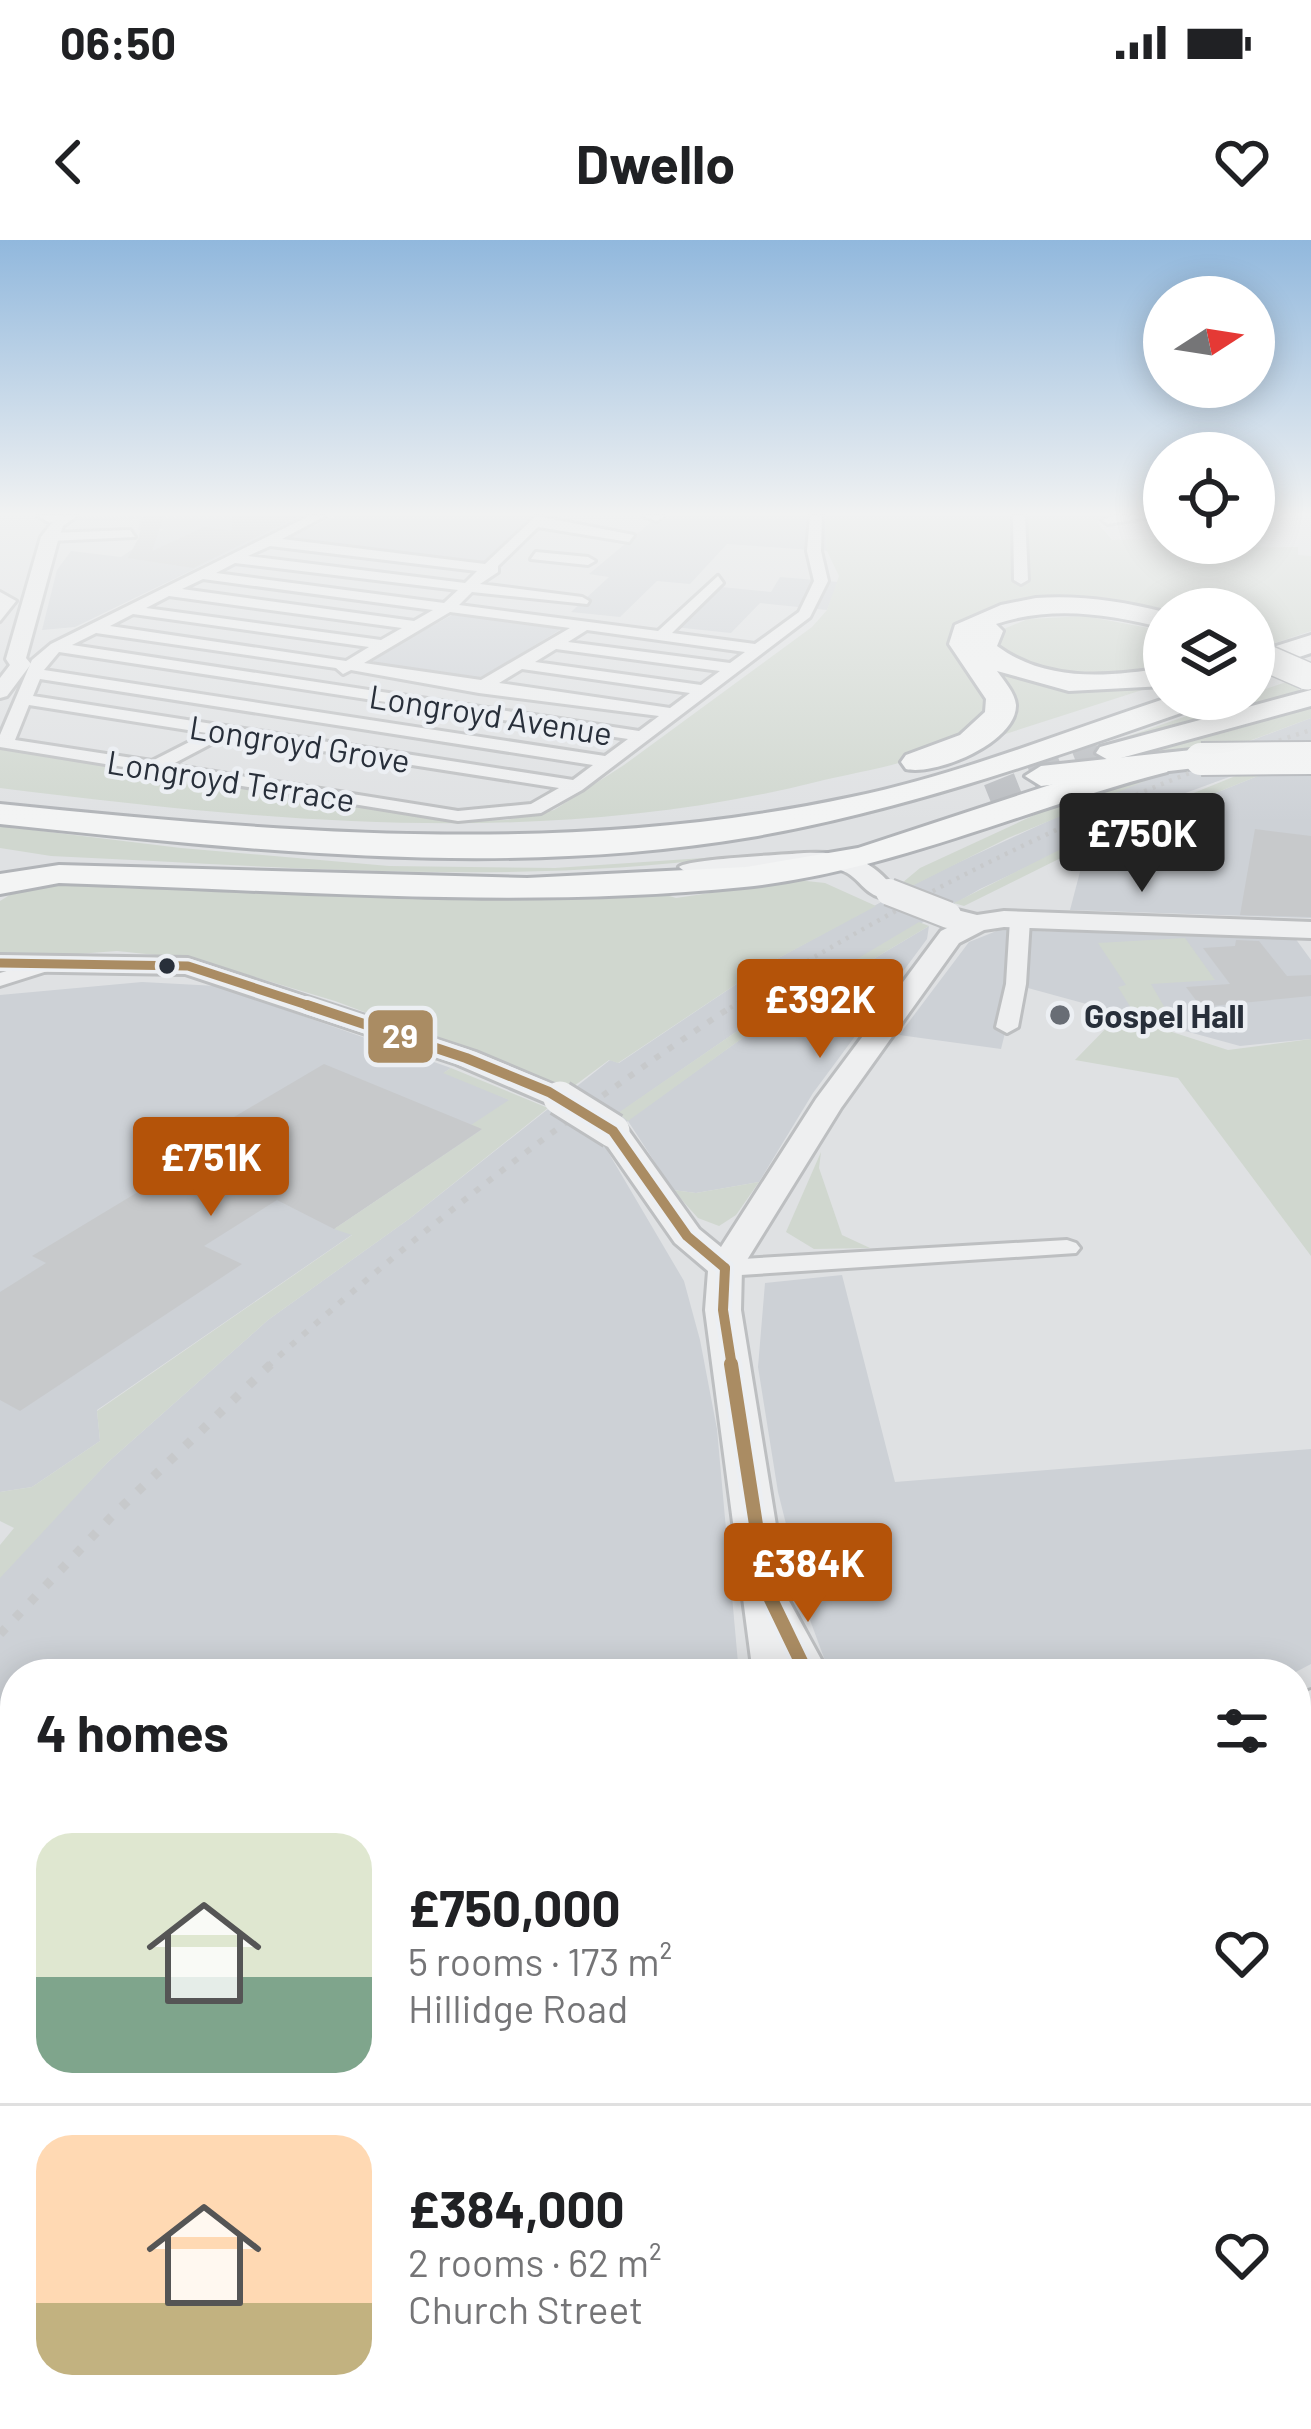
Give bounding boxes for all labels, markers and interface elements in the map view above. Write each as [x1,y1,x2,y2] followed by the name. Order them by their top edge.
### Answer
[60,15,176,69] text: 06:50
[36,129,102,195] icon: back
[1209,129,1275,195] icon: heart
[576,130,735,195] text: Dwello
[1143,276,1275,408] north arrow
[1143,276,1275,720] map controls
[1143,432,1275,564] button: locate
[1143,588,1275,720] button: layers
[367,675,615,753] street label: Longroyd Avenue
[187,706,413,780] street label: Longroyd Grove
[104,741,358,819] street label: Longroyd Terrace
[1058,793,1226,895] pin: £750K
[1087,808,1197,855] text: £750K
[156,955,178,977] unlabelled marker
[736,959,904,1061] pin: £392K
[764,974,876,1021] text: £392K
[1084,995,1245,1035] place label: Gospel Hall
[1047,1002,1073,1028] marker: Gospel Hall
[366,1008,435,1065] line badge: 29
[382,1015,418,1055] text: 29
[127,1117,295,1219] pin: £751K
[160,1132,262,1179] text: £751K
[724,1523,892,1625] pin: £384K
[751,1538,865,1585] text: £384K
[1209,1698,1275,1764] icon: filters
[36,1701,229,1762] text: 4 homes
[408,1876,621,1937] text: £750,000
[132,1881,276,2025] icon: home
[1209,1920,1275,1986] icon: heart
[408,1937,672,1984] text: 5 rooms · 173 m²
[408,1984,628,2031] text: Hillidge Road
[408,2177,625,2238] text: £384,000
[132,2183,276,2327] icon: home
[1209,2222,1275,2288] icon: heart
[408,2238,662,2285] text: 2 rooms · 62 m²
[408,2285,643,2332] text: Church Street

